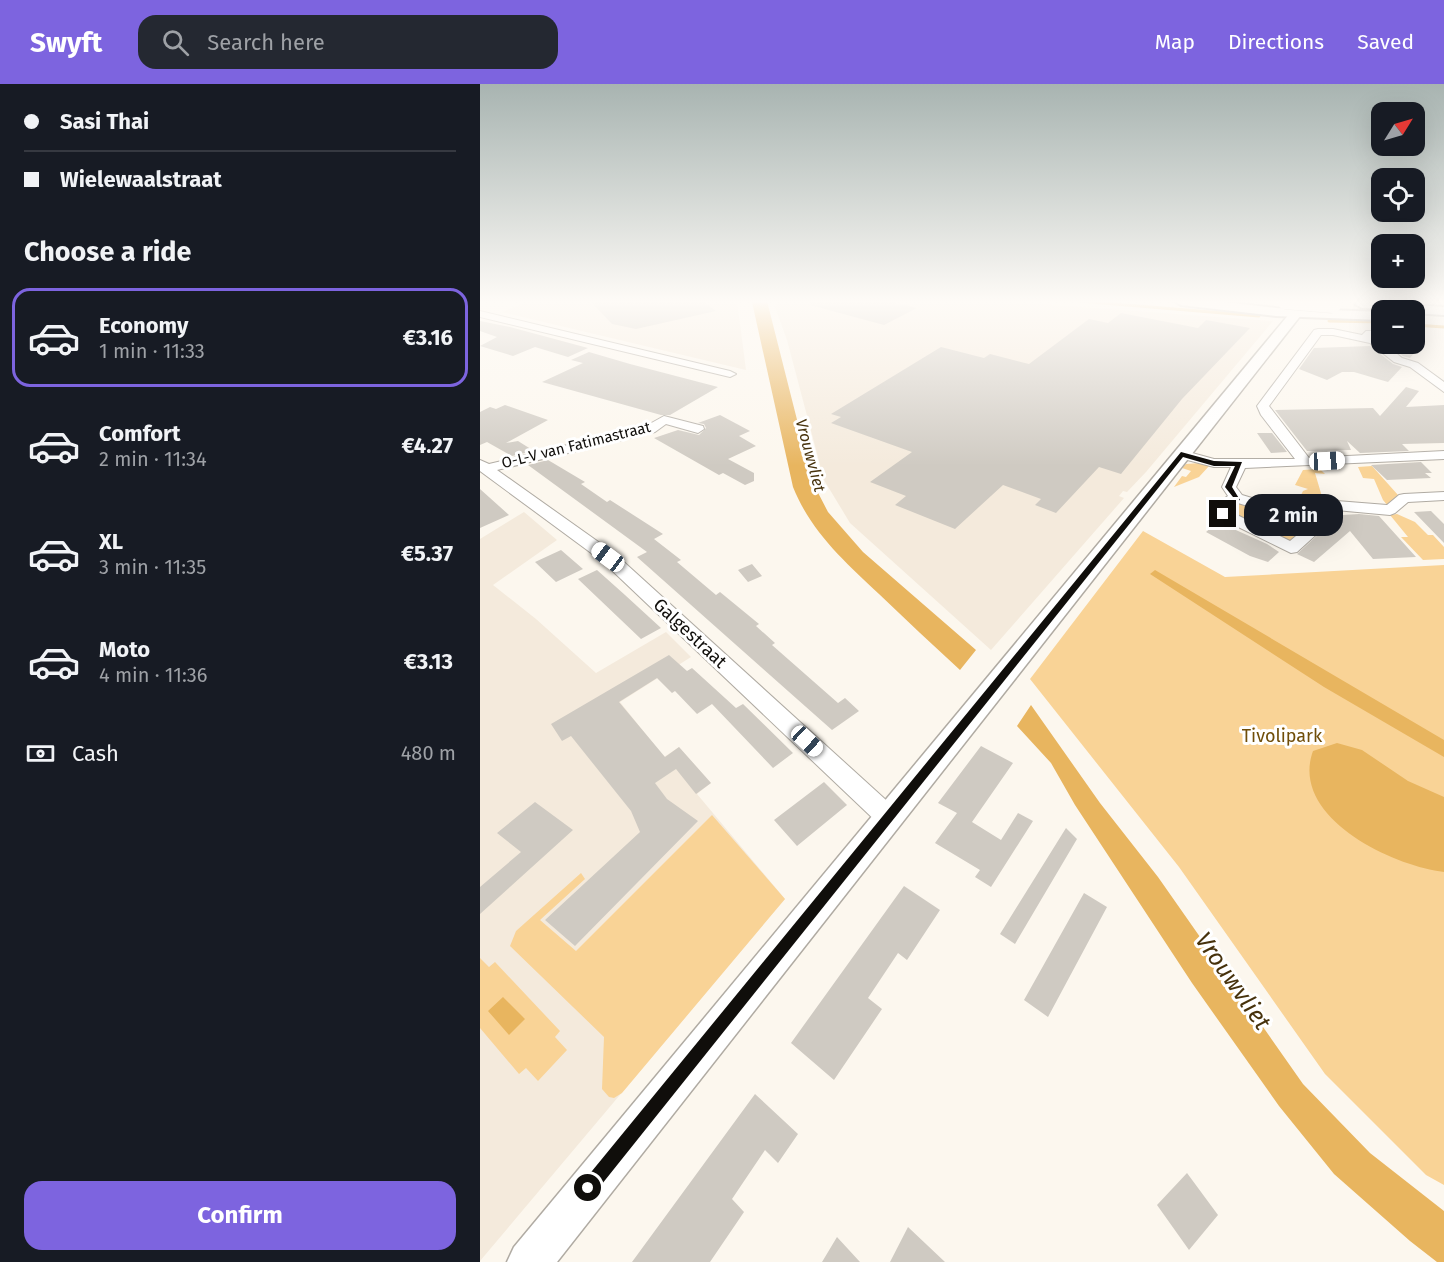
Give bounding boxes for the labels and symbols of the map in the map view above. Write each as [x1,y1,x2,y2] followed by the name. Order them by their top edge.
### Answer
[1371,102,1425,156] north arrow
[792,416,829,494] water label: Vrouwvliet
[500,418,653,472] street label: O-L-V van Fatimastraat
[1309,451,1345,471] car
[1244,493,1343,535] callout: 2 min
[1209,500,1236,527] route end
[588,539,628,575] car
[649,593,732,673] street label: Galgestraat
[788,722,826,760] car
[1242,725,1323,747] park label: Tivolipark
[1189,927,1277,1035] water label: Vrouwvliet
[574,1174,601,1201] route start

